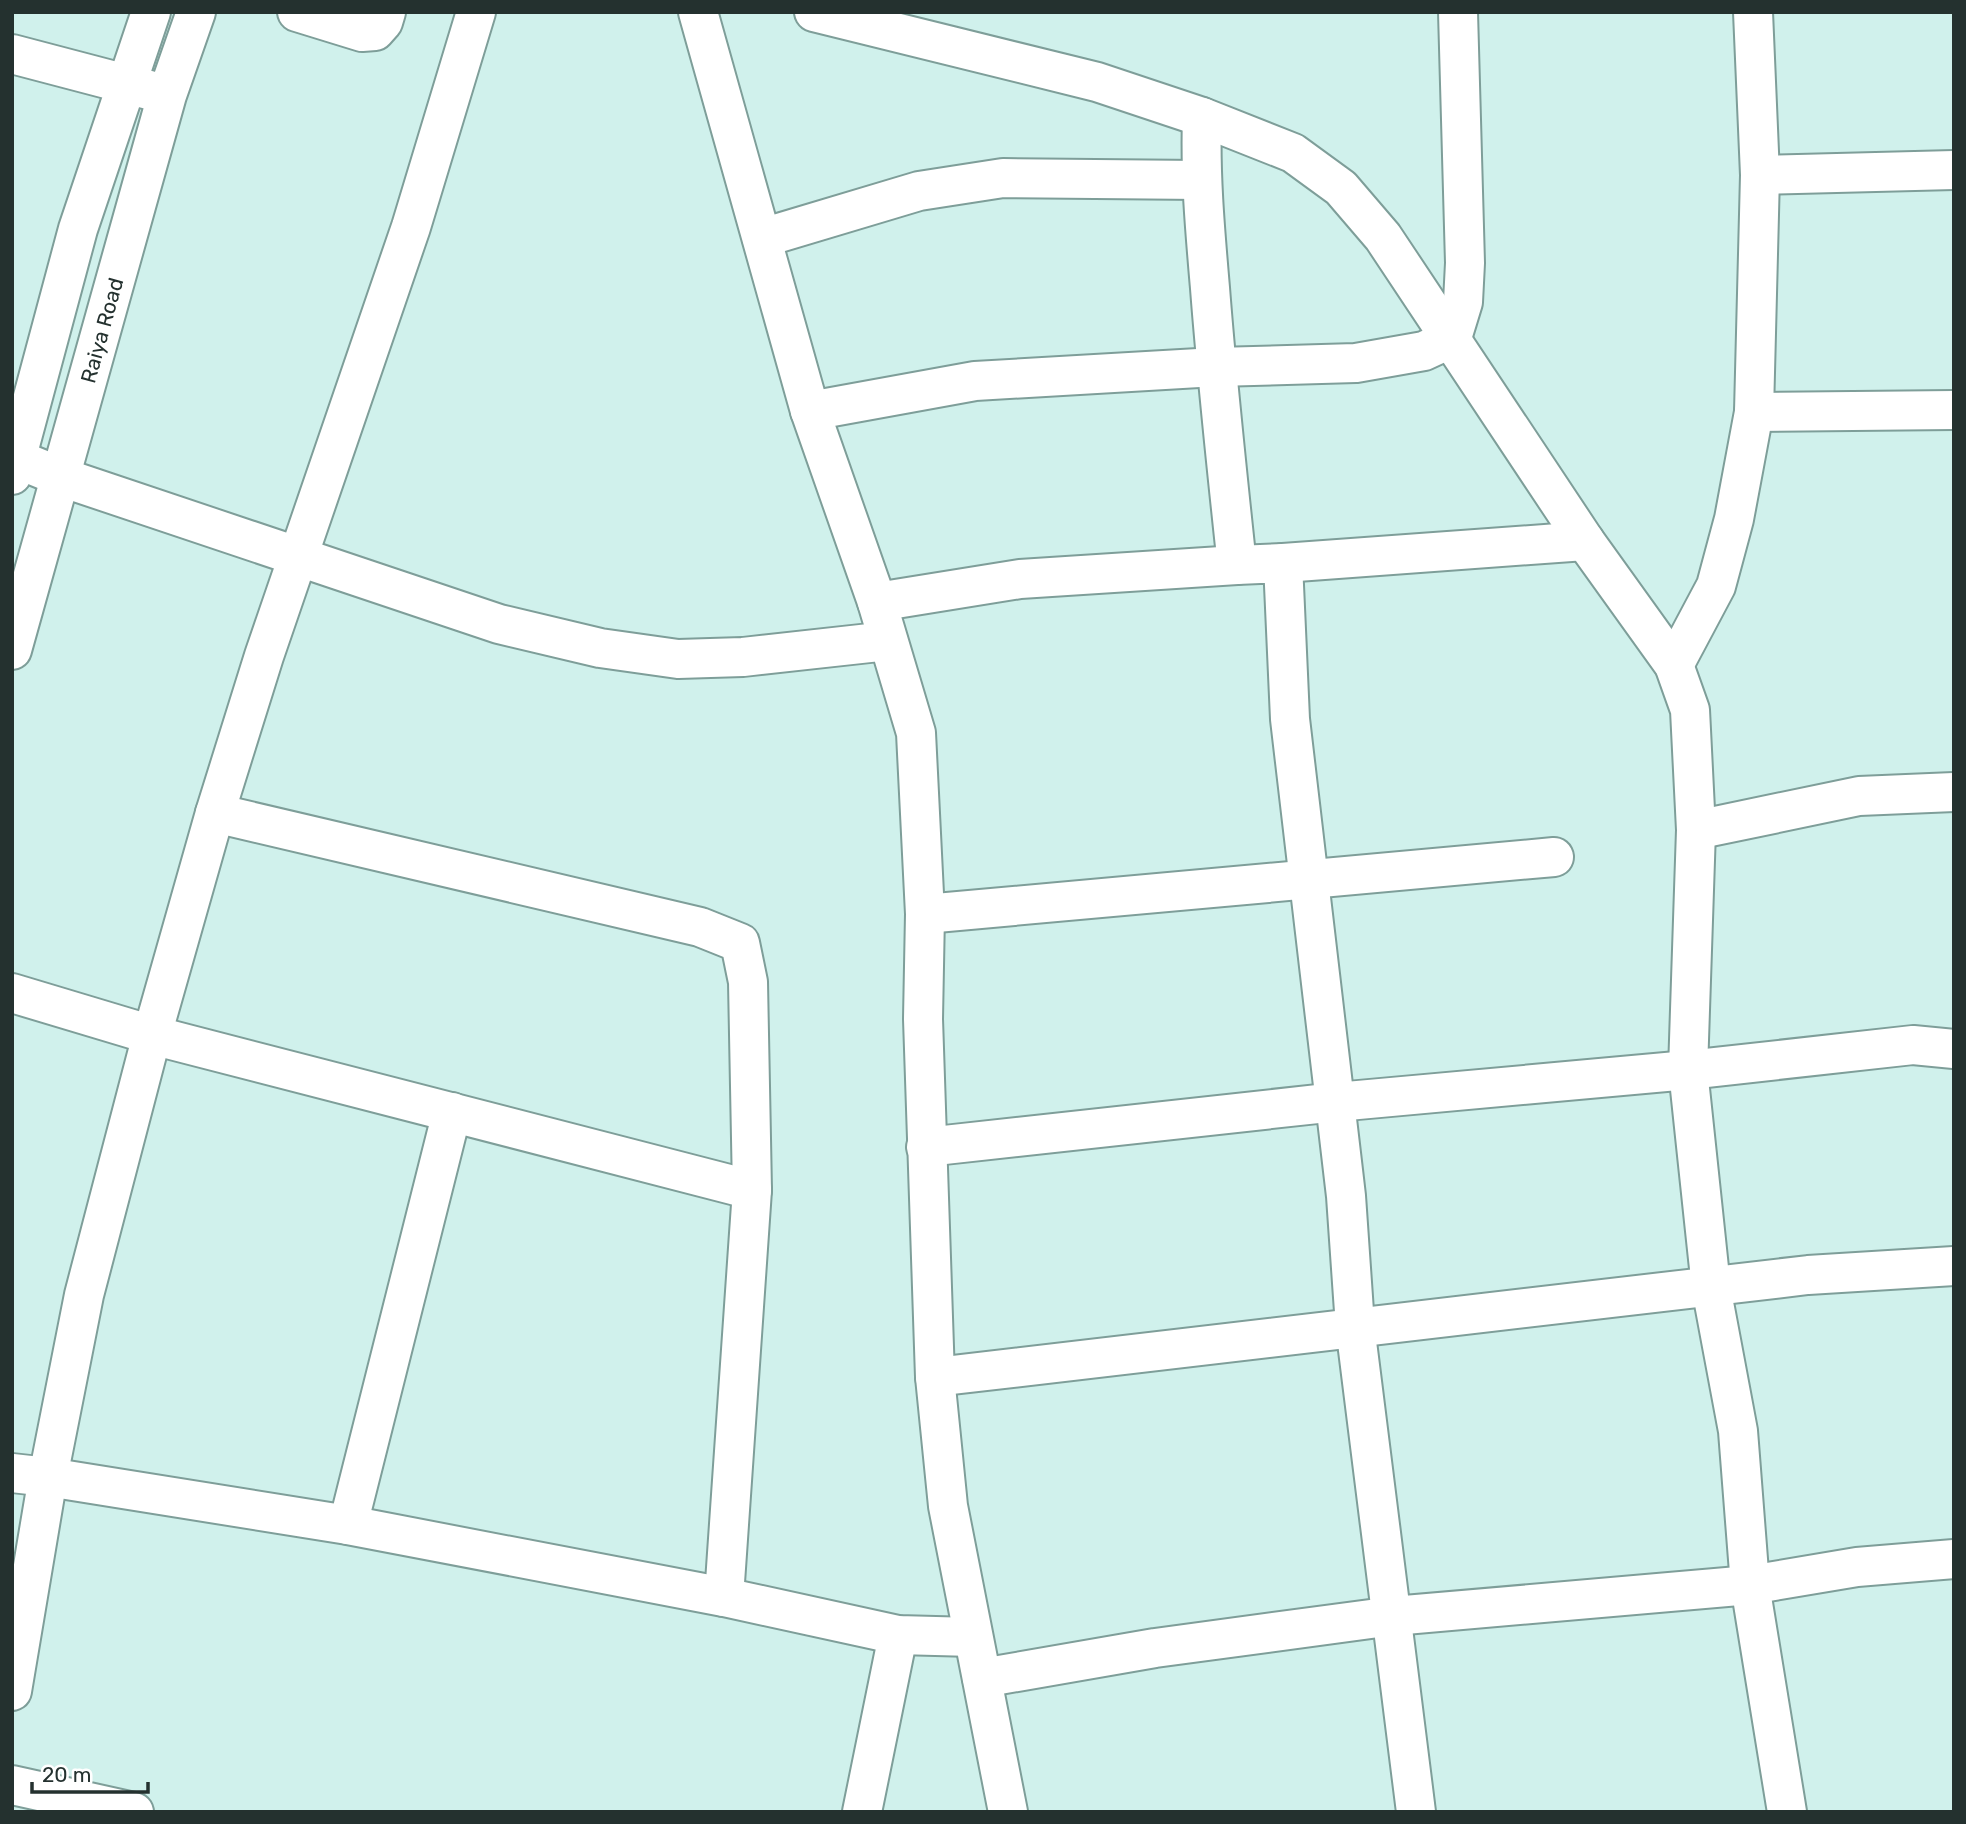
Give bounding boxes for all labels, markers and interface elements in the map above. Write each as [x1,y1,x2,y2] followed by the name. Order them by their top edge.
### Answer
[75,275,128,386] street label: Raiya Road
[32,1750,147,1794] scale bar
[42,1762,91,1787] text: 20 m

